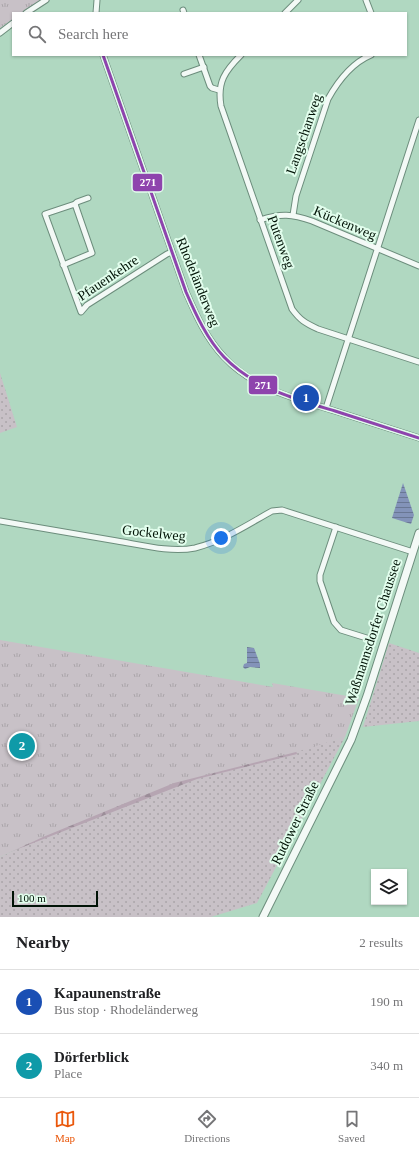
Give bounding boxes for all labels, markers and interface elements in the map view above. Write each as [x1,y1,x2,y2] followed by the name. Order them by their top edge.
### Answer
[12,12,407,56] search box
[26,23,48,45] icon: search
[58,26,128,42] text: Search here
[283,92,325,176] street label: Langschanweg
[132,173,163,192] line badge: 271
[140,176,156,188] text: 271
[311,203,379,243] street label: Kückenweg
[265,213,297,271] street label: Putenweg
[173,235,223,329] street label: Rhodeländerweg
[75,252,141,304] street label: Pfauenkehre
[248,375,278,395] line badge: 271
[255,379,271,391] text: 271
[293,383,319,413] pin: 1
[122,522,186,544] street label: Gockelweg
[211,528,231,548] your location
[342,557,404,707] street label: Waßmannsdorfer Chaussee
[9,731,35,761] pin: 2
[268,779,322,867] street label: Rudower Straße
[371,869,407,905] map controls
[371,869,407,905] button: layers
[12,889,98,908] scale bar
[18,892,46,904] text: 100 m
[16,933,70,952] text: Nearby
[359,935,403,950] text: 2 results
[54,985,161,1001] text: Kapaunenstraße
[26,994,32,1009] text: 1
[370,994,403,1009] text: 190 m
[54,1002,198,1017] text: Bus stop · Rhodeländerweg
[54,1049,129,1065] text: Dörferblick
[26,1058,32,1073] text: 2
[370,1058,403,1073] text: 340 m
[54,1066,82,1081] text: Place
[54,1108,76,1144] tab: Map
[184,1108,230,1144] tab: Directions
[338,1108,365,1144] tab: Saved

